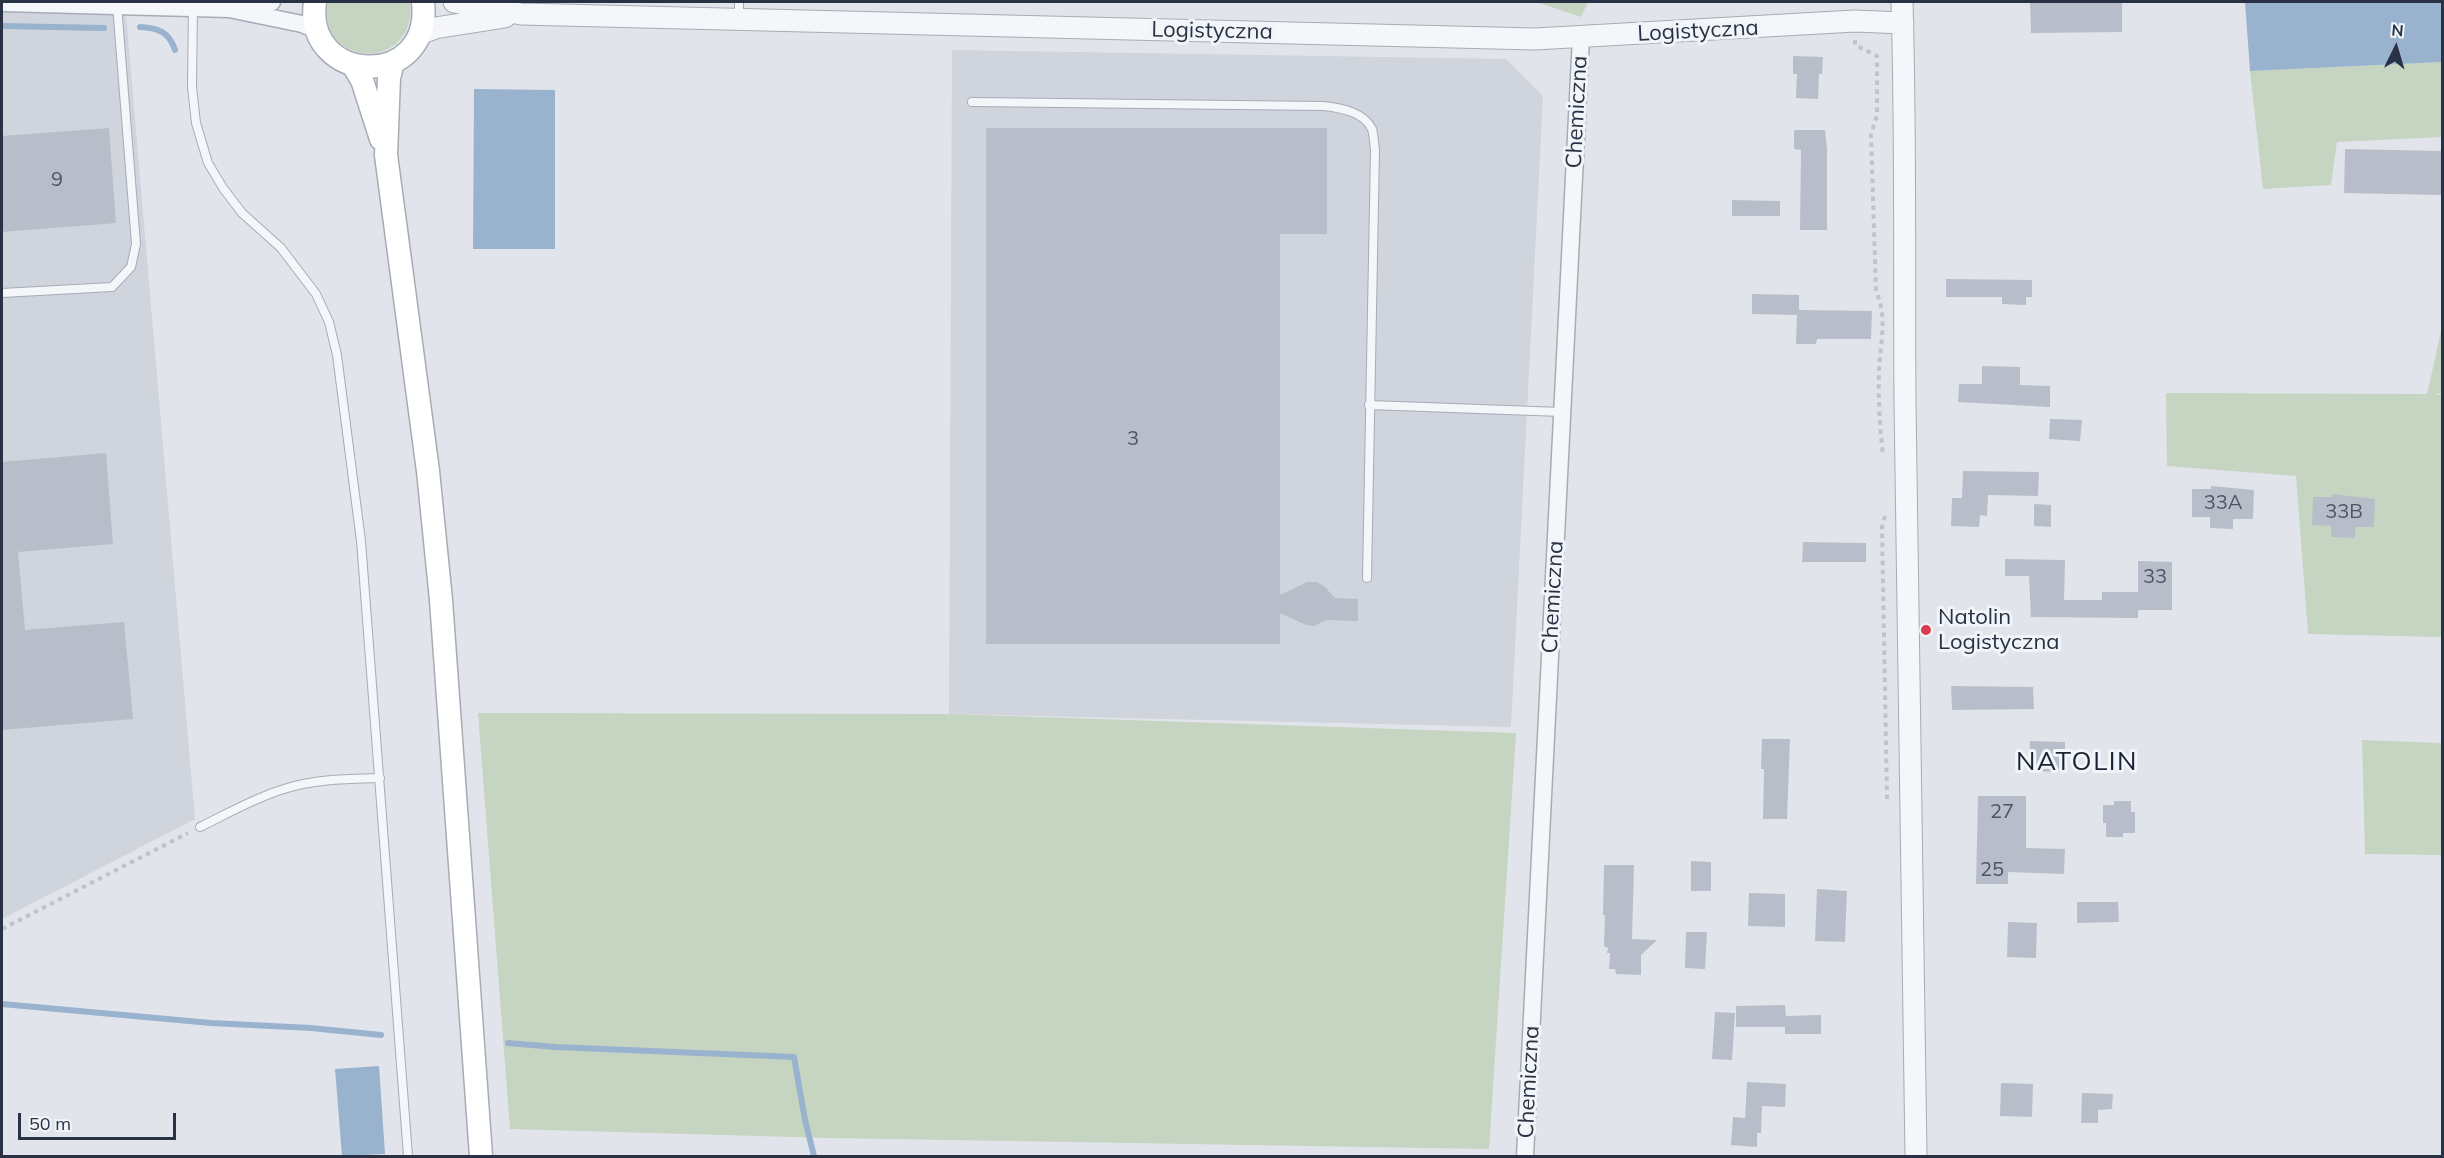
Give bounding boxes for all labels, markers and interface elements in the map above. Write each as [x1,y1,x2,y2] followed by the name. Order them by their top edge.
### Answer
[1637,15,1759,47] street label: Logistyczna
[1151,17,1273,45] street label: Logistyczna
[2366,18,2426,78] north arrow
[2391,20,2404,41] text: N
[1561,55,1593,169] street label: Chemiczna
[51,168,63,192] house number: 9
[1127,427,1139,451] house number: 3
[2204,491,2242,515] house number: 33A
[2325,500,2363,524] house number: 33B
[1537,540,1569,654] street label: Chemiczna
[2143,565,2167,589] house number: 33
[1938,604,2060,656] place label: Natolin Logistyczna
[1919,623,1933,637] marker: Natolin Logistyczna
[2016,746,2138,778] district label: NATOLIN
[1990,800,2014,824] house number: 27
[1980,858,2004,882] house number: 25
[1513,1025,1545,1139] street label: Chemiczna
[21,1101,178,1139] scale bar
[29,1112,71,1135] text: 50 m

